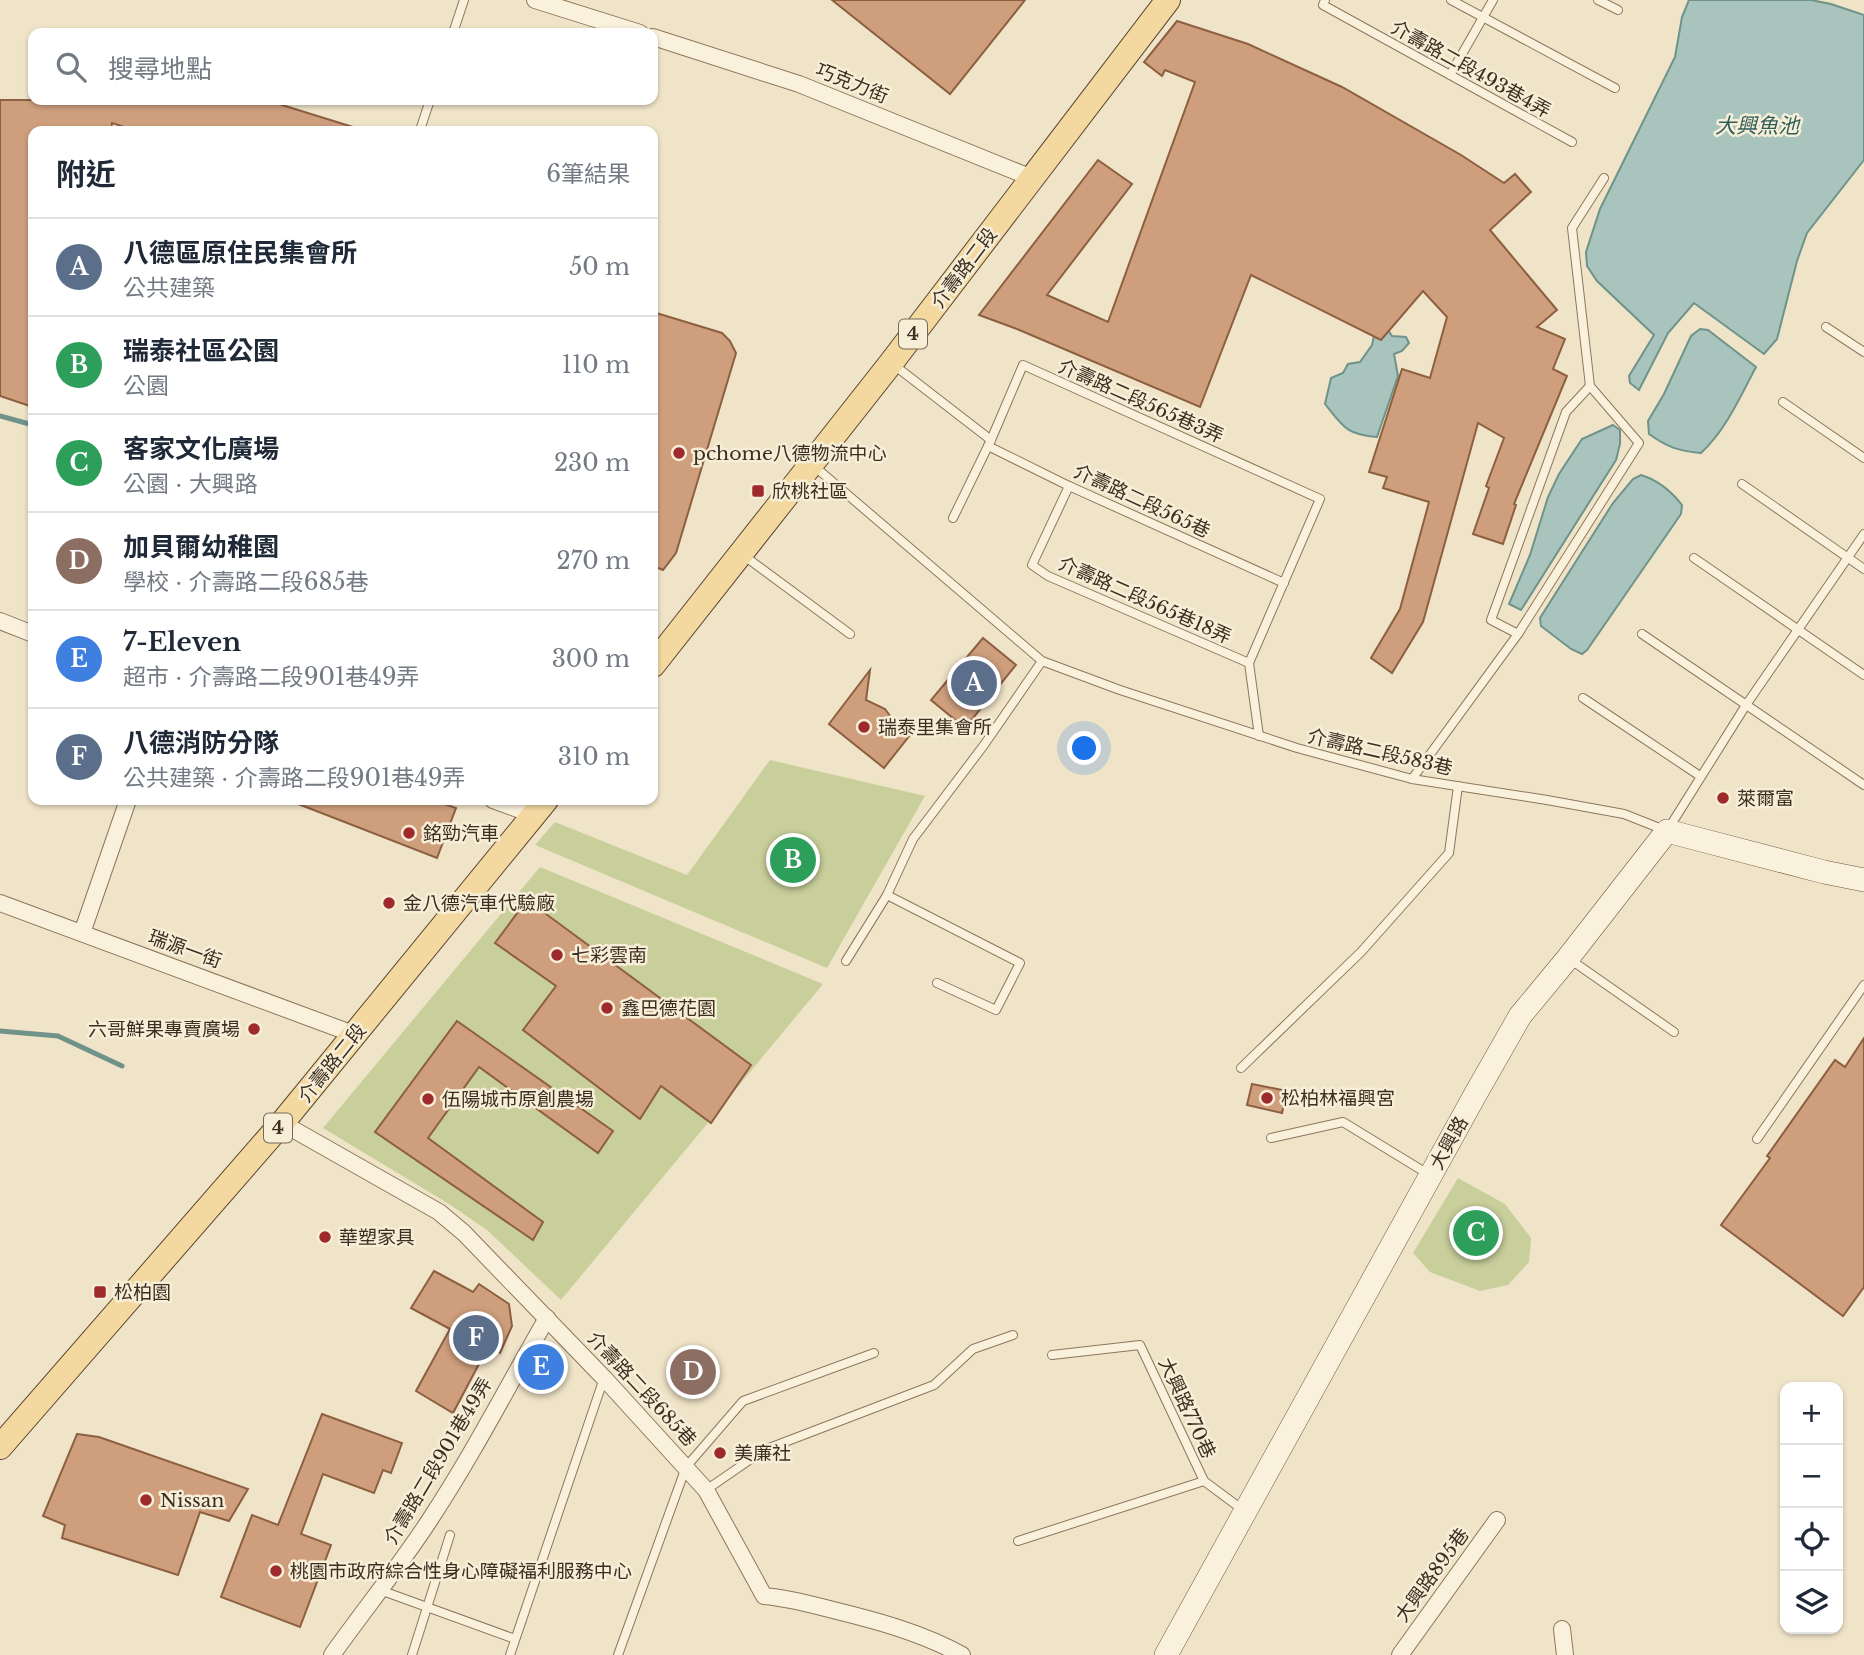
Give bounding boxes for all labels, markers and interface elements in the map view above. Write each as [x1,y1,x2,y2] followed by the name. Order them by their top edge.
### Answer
[1387,16,1555,122] street label: 介壽路二段493巷4弄
[28,28,658,105] search box
[52,48,90,86] icon: search
[108,53,212,85] text: 搜尋地點
[812,58,892,108] street label: 巧克力街
[1715,113,1801,139] water label: 大興魚池
[56,156,116,193] text: 附近
[546,160,630,188] text: 6筆結果
[926,223,1002,313] street label: 介壽路二段
[123,237,357,269] text: 八德區原住民集會所
[70,253,88,281] text: A
[569,253,630,281] text: 50 m
[123,274,215,302] text: 公共建築
[899,320,927,348] road number: 4
[123,335,279,367] text: 瑞泰社區公園
[70,351,88,379] text: B
[562,351,630,379] text: 110 m
[1055,354,1227,448] street label: 介壽路二段565巷3弄
[123,372,169,400] text: 公園
[123,433,279,465] text: 客家文化廣場
[693,442,887,465] place label: pchome八德物流中心
[671,445,687,461] marker: pchome八德物流中心
[70,449,88,477] text: C
[554,449,630,477] text: 230 m
[1070,459,1214,543] street label: 介壽路二段565巷
[123,470,258,498] text: 公園 · 大興路
[772,480,848,503] place label: 欣桃社區
[750,483,766,499] marker: 欣桃社區
[123,531,279,563] text: 加貝爾幼稚園
[68,547,90,575] text: D
[557,547,630,575] text: 270 m
[1055,552,1235,648] street label: 介壽路二段565巷18弄
[123,568,369,596] text: 學校 · 介壽路二段685巷
[123,626,241,658] text: 7-Eleven
[70,645,88,673] text: E
[552,645,630,673] text: 300 m
[951,657,997,709] pin: A
[123,663,419,691] text: 超市 · 介壽路二段901巷49弄
[878,716,992,739] place label: 瑞泰里集會所
[856,719,872,735] marker: 瑞泰里集會所
[1305,724,1455,780] street label: 介壽路二段583巷
[123,727,279,759] text: 八德消防分隊
[1067,731,1101,765] your location
[71,743,87,771] text: F
[558,743,630,771] text: 310 m
[123,764,465,792] text: 公共建築 · 介壽路二段901巷49弄
[1737,787,1794,810] place label: 萊爾富
[1715,790,1731,806] marker: 萊爾富
[423,822,499,845] place label: 銘勁汽車
[401,825,417,841] marker: 銘勁汽車
[770,834,816,886] pin: B
[403,892,555,915] place label: 金八德汽車代驗廠
[381,895,397,911] marker: 金八德汽車代驗廠
[145,925,225,973] street label: 瑞源一街
[571,944,647,967] place label: 七彩雲南
[549,947,565,963] marker: 七彩雲南
[621,997,716,1020] place label: 鑫巴德花園
[599,1000,615,1016] marker: 鑫巴德花園
[88,1018,240,1041] place label: 六哥鮮果專賣廣場
[293,1019,371,1107] street label: 介壽路二段
[246,1021,262,1037] marker: 六哥鮮果專賣廣場
[1281,1087,1395,1110] place label: 松柏林福興宮
[442,1088,594,1111] place label: 伍陽城市原創農場
[1259,1090,1275,1106] marker: 松柏林福興宮
[420,1091,436,1107] marker: 伍陽城市原創農場
[1425,1112,1473,1174] street label: 大興路
[264,1114,292,1142] road number: 4
[1453,1207,1499,1259] pin: C
[339,1226,415,1249] place label: 華塑家具
[317,1229,333,1245] marker: 華塑家具
[114,1281,171,1304] place label: 松柏園
[92,1284,108,1300] marker: 松柏園
[453,1312,499,1364] pin: F
[583,1327,701,1451] street label: 介壽路二段685巷
[518,1341,564,1393] pin: E
[670,1346,716,1398] pin: D
[1154,1354,1220,1462] street label: 大興路770巷
[379,1373,497,1549] street label: 介壽路二段901巷49弄
[1780,1382,1843,1634] map controls
[1780,1382,1843,1445] button: +
[734,1442,791,1465] place label: 美廉社
[712,1445,728,1461] marker: 美廉社
[1780,1445,1843,1508] button: −
[160,1489,224,1512] place label: Nissan
[138,1492,154,1508] marker: Nissan
[1780,1508,1843,1571] button: locate
[1390,1524,1474,1626] street label: 大興路895巷
[290,1560,632,1583] place label: 桃園市政府綜合性身心障礙福利服務中心
[268,1563,284,1579] marker: 桃園市政府綜合性身心障礙福利服務中心
[1780,1571,1843,1634] button: layers

